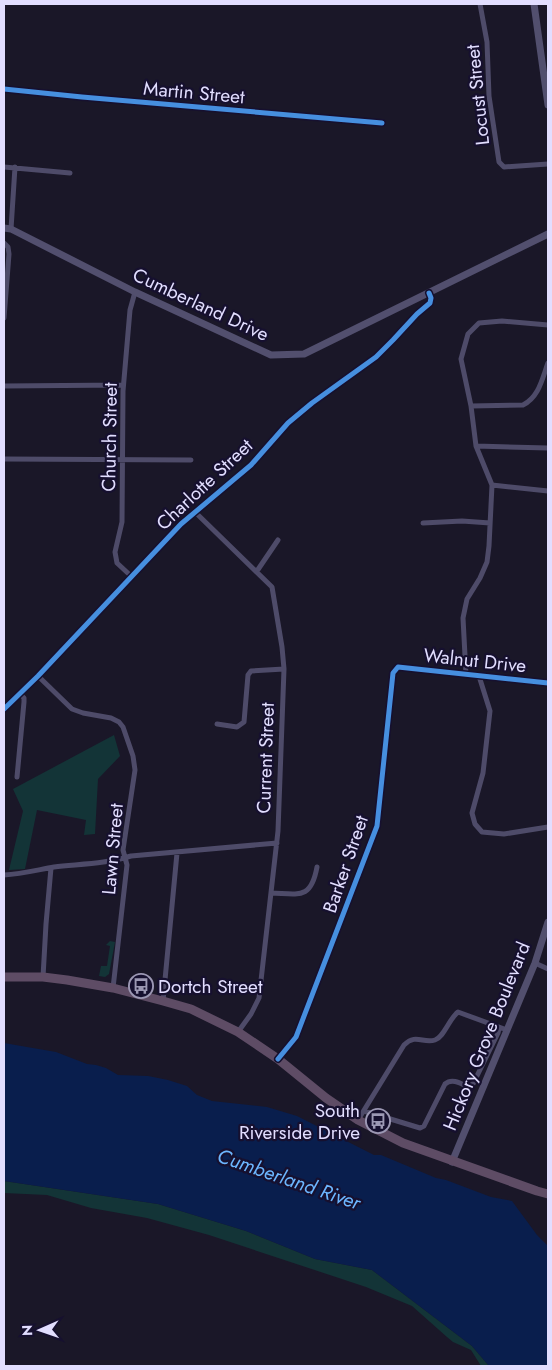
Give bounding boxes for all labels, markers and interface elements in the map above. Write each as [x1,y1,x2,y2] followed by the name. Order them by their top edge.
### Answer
[459,43,496,147] street label: Locust Street
[142,75,246,110] street label: Martin Street
[128,261,273,348] street label: Cumberland Drive
[95,382,124,492] street label: Church Street
[150,432,259,536] street label: Charlotte Street
[422,642,528,679] street label: Walnut Drive
[250,702,281,814] street label: Current Street
[95,802,130,896] street label: Lawn Street
[316,811,375,917] street label: Barker Street
[436,938,537,1135] street label: Hickory Grove Boulevard
[128,973,154,999] bus stop icon: Dortch Street
[158,973,263,1000] place label: Dortch Street
[239,1097,360,1146] place label: South Riverside Drive
[365,1108,391,1134] bus stop icon: South Riverside Drive
[213,1141,366,1218] water label: Cumberland River
[15,1305,65,1355] north arrow
[17,1325,37,1336] text: N

